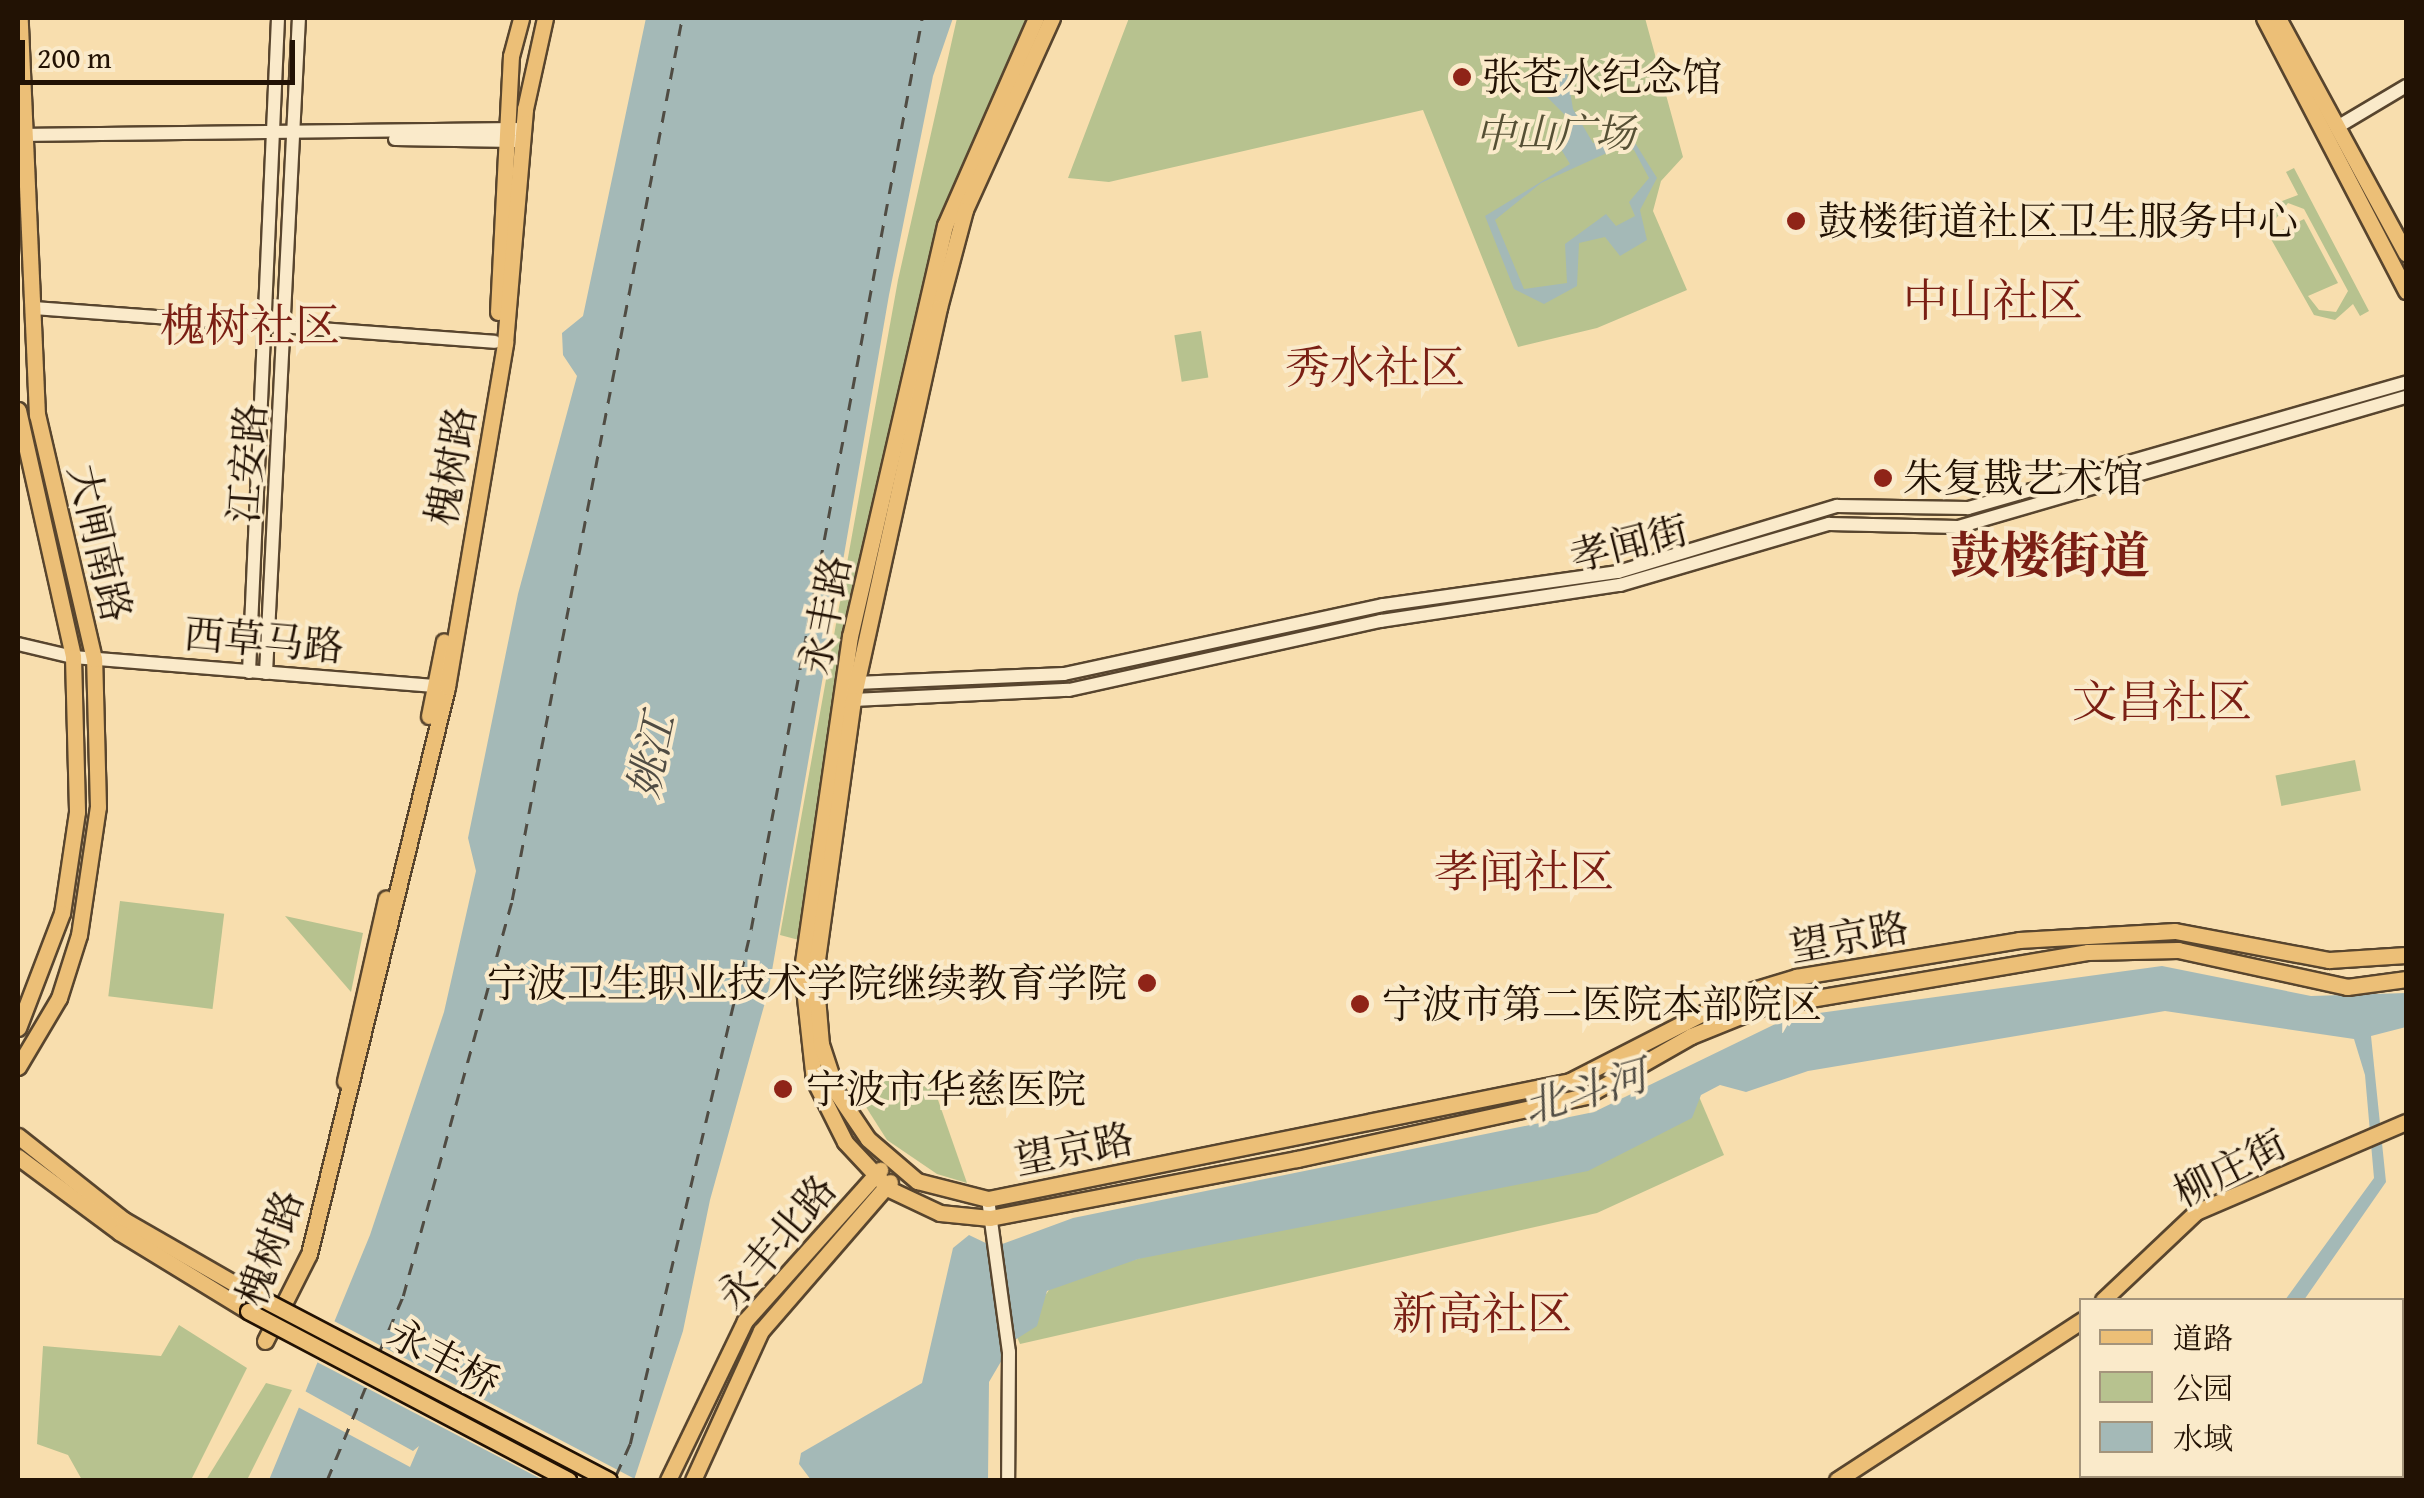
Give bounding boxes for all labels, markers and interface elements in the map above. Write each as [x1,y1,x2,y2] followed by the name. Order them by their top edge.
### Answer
[25,20,300,82] scale bar
[37,35,111,79] text: 200 m
[1482,53,1722,101] place label: 张苍水纪念馆
[1451,66,1473,88] marker: 张苍水纪念馆
[1475,109,1635,157] park label: 中山广场
[1818,197,2298,245] place label: 鼓楼街道社区卫生服务中心
[1783,208,1809,234] marker: 鼓楼街道社区卫生服务中心
[1903,273,2083,327] district label: 中山社区
[160,298,340,352] district label: 槐树社区
[1285,340,1465,394] district label: 秀水社区
[219,401,275,525] street label: 江安路
[417,403,485,529] street label: 槐树路
[1903,454,2143,502] place label: 朱复戡艺术馆
[59,460,141,626] street label: 大闸南路
[1872,467,1894,489] marker: 朱复戡艺术馆
[1565,505,1693,581] street label: 孝闻街
[1950,525,2150,585] district label: 鼓楼街道
[790,552,860,678] street label: 永丰路
[182,609,346,671] street label: 西草马路
[2072,674,2252,728] district label: 文昌社区
[618,710,684,802] water label: 姚江
[1434,844,1614,898] district label: 孝闻社区
[1786,903,1912,971] street label: 望京路
[487,959,1127,1007] place label: 宁波卫生职业技术学院继续教育学院
[1136,972,1158,994] marker: 宁波卫生职业技术学院继续教育学院
[1382,980,1822,1028] place label: 宁波市第二医院本部院区
[1347,991,1373,1017] marker: 宁波市第二医院本部院区
[1517,1049,1653,1133] water label: 北斗河
[806,1065,1086,1113] place label: 宁波市华慈医院
[770,1076,796,1102] marker: 宁波市华慈医院
[1011,1114,1137,1184] street label: 望京路
[2166,1119,2294,1217] street label: 柳庄街
[706,1165,846,1319] street label: 永丰北路
[227,1183,313,1313] street label: 槐树路
[1392,1286,1572,1340] district label: 新高社区
[2079,1298,2404,1478] legend
[380,1309,508,1407] street label: 永丰桥
[2173,1316,2233,1360] text: 道路
[2173,1366,2233,1410] text: 公园
[2173,1416,2233,1460] text: 水域

